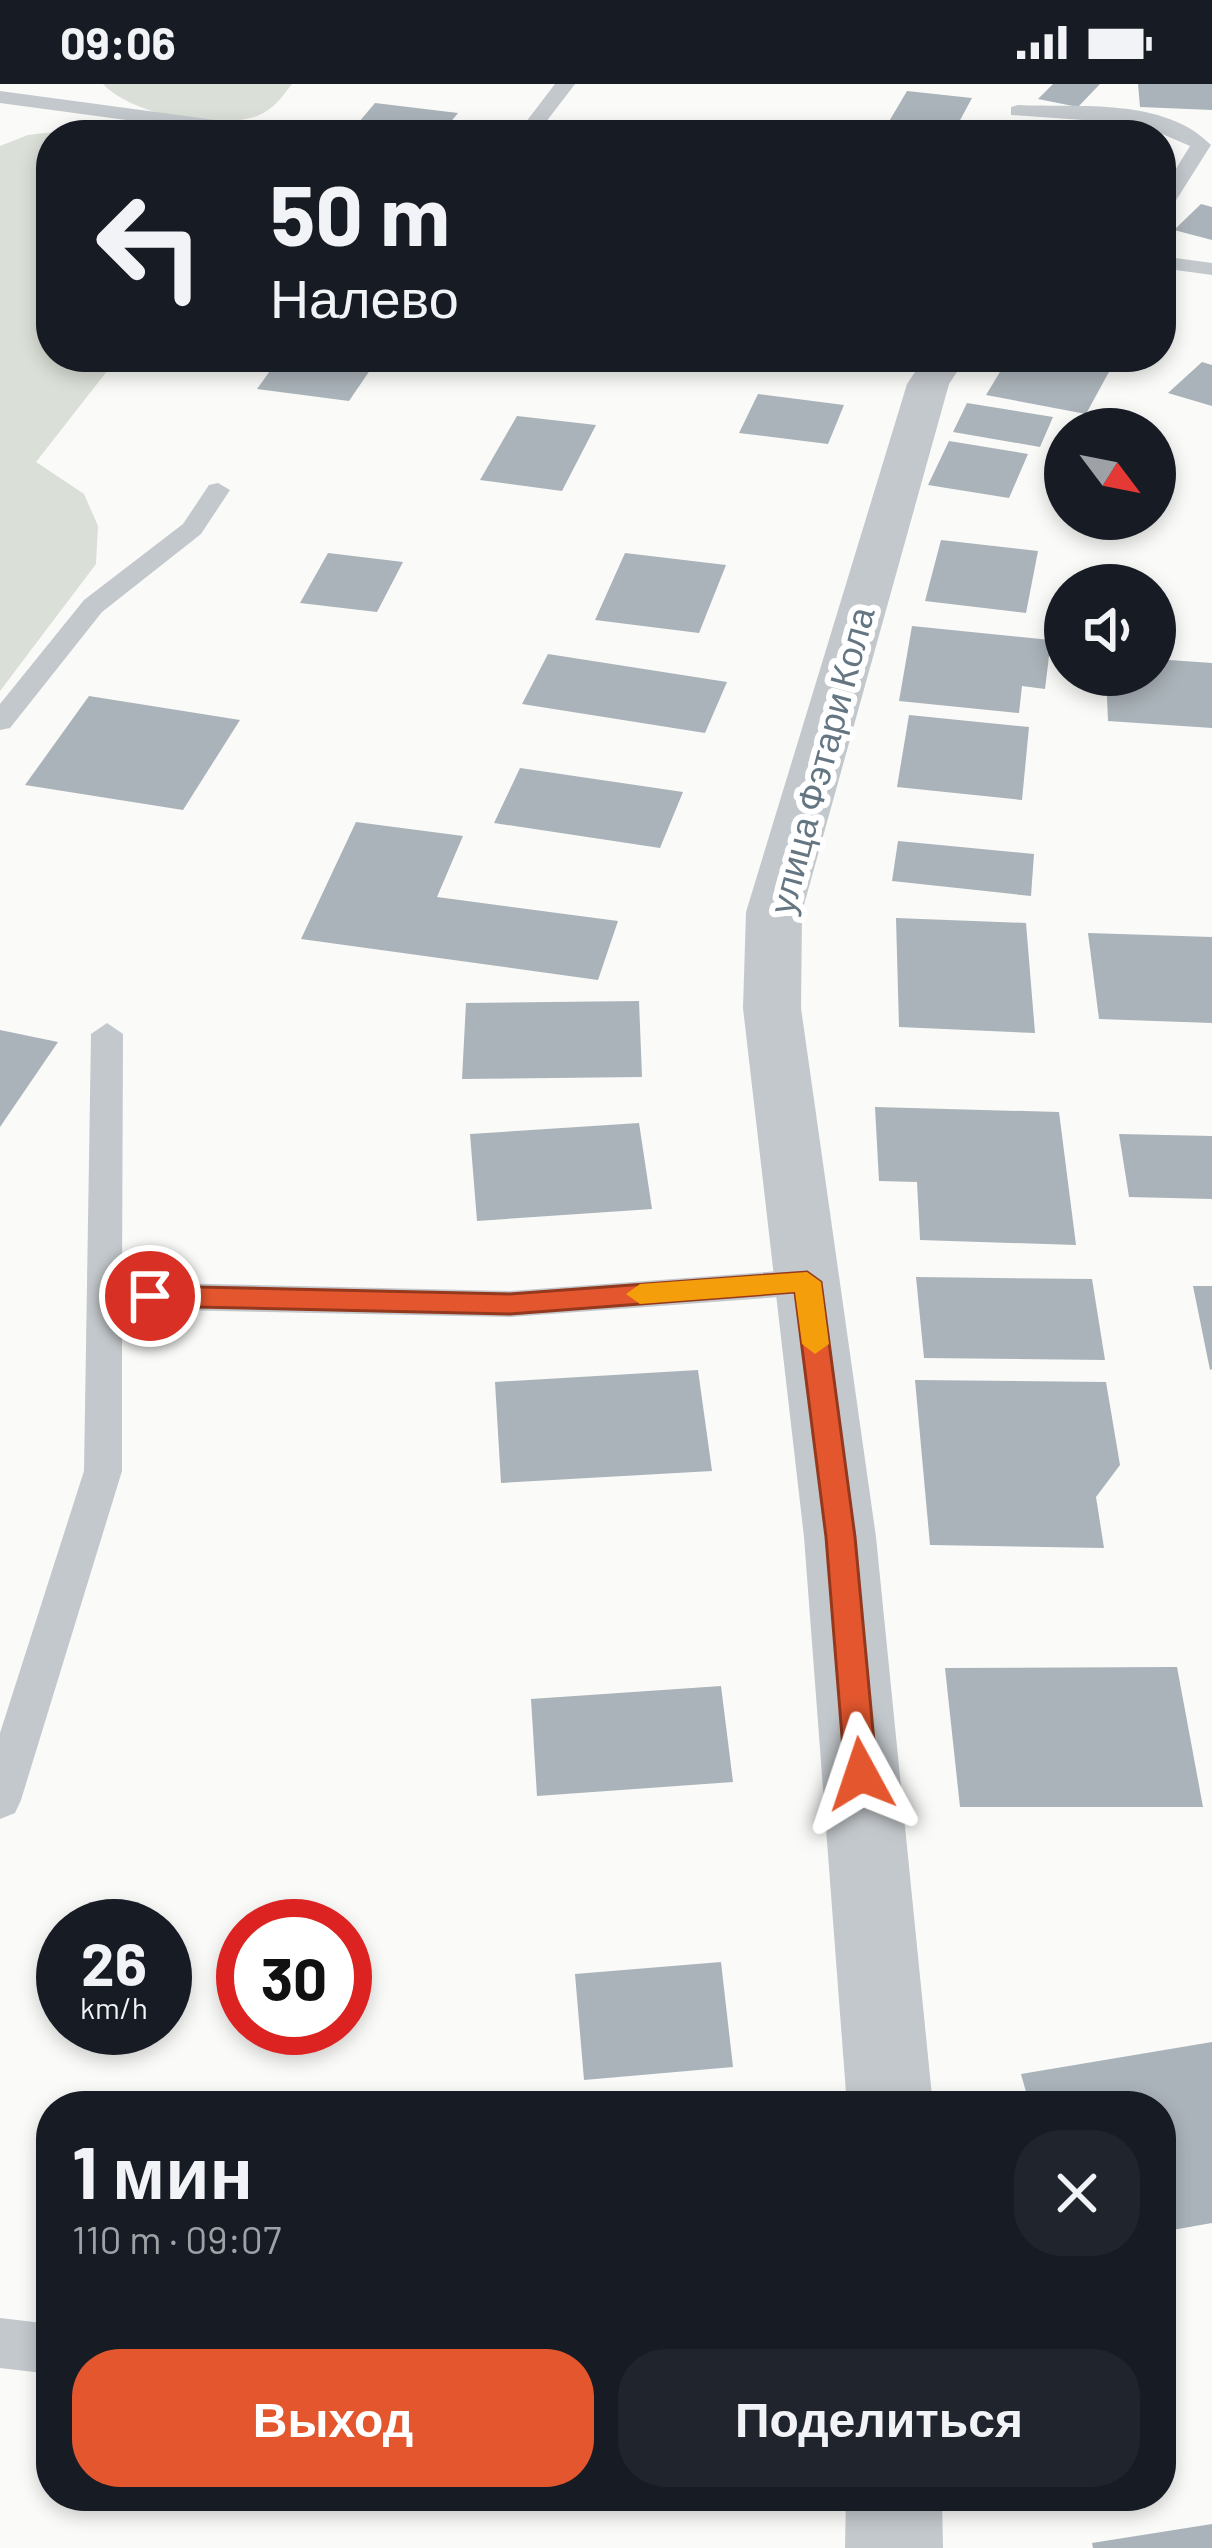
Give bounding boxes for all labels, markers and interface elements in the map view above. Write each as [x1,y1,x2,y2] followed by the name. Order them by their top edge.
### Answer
[60,15,176,69] text: 09:06
[270,162,450,263] text: 50 m
[72,168,228,324] icon: left
[270,264,459,329] text: Налево
[1044,408,1176,540] north arrow
[1044,408,1176,696] map controls
[1044,564,1176,696] button: sound
[758,601,883,918] street label: улица Фэтари Кола
[99,1245,201,1347] pin
[117,1263,183,1329] icon: arrive
[798,1711,924,1837] position arrow
[216,1899,372,2055] speed limit sign: 30
[81,1926,147,1998] text: 26
[80,1989,148,2025] text: km/h
[72,2127,253,2213] text: 1 мин
[1014,2130,1140,2256] button: close
[72,2215,281,2262] text: 110 m · 09:07
[72,2349,594,2487] button: Выход
[618,2349,1140,2487] button: Поделиться

